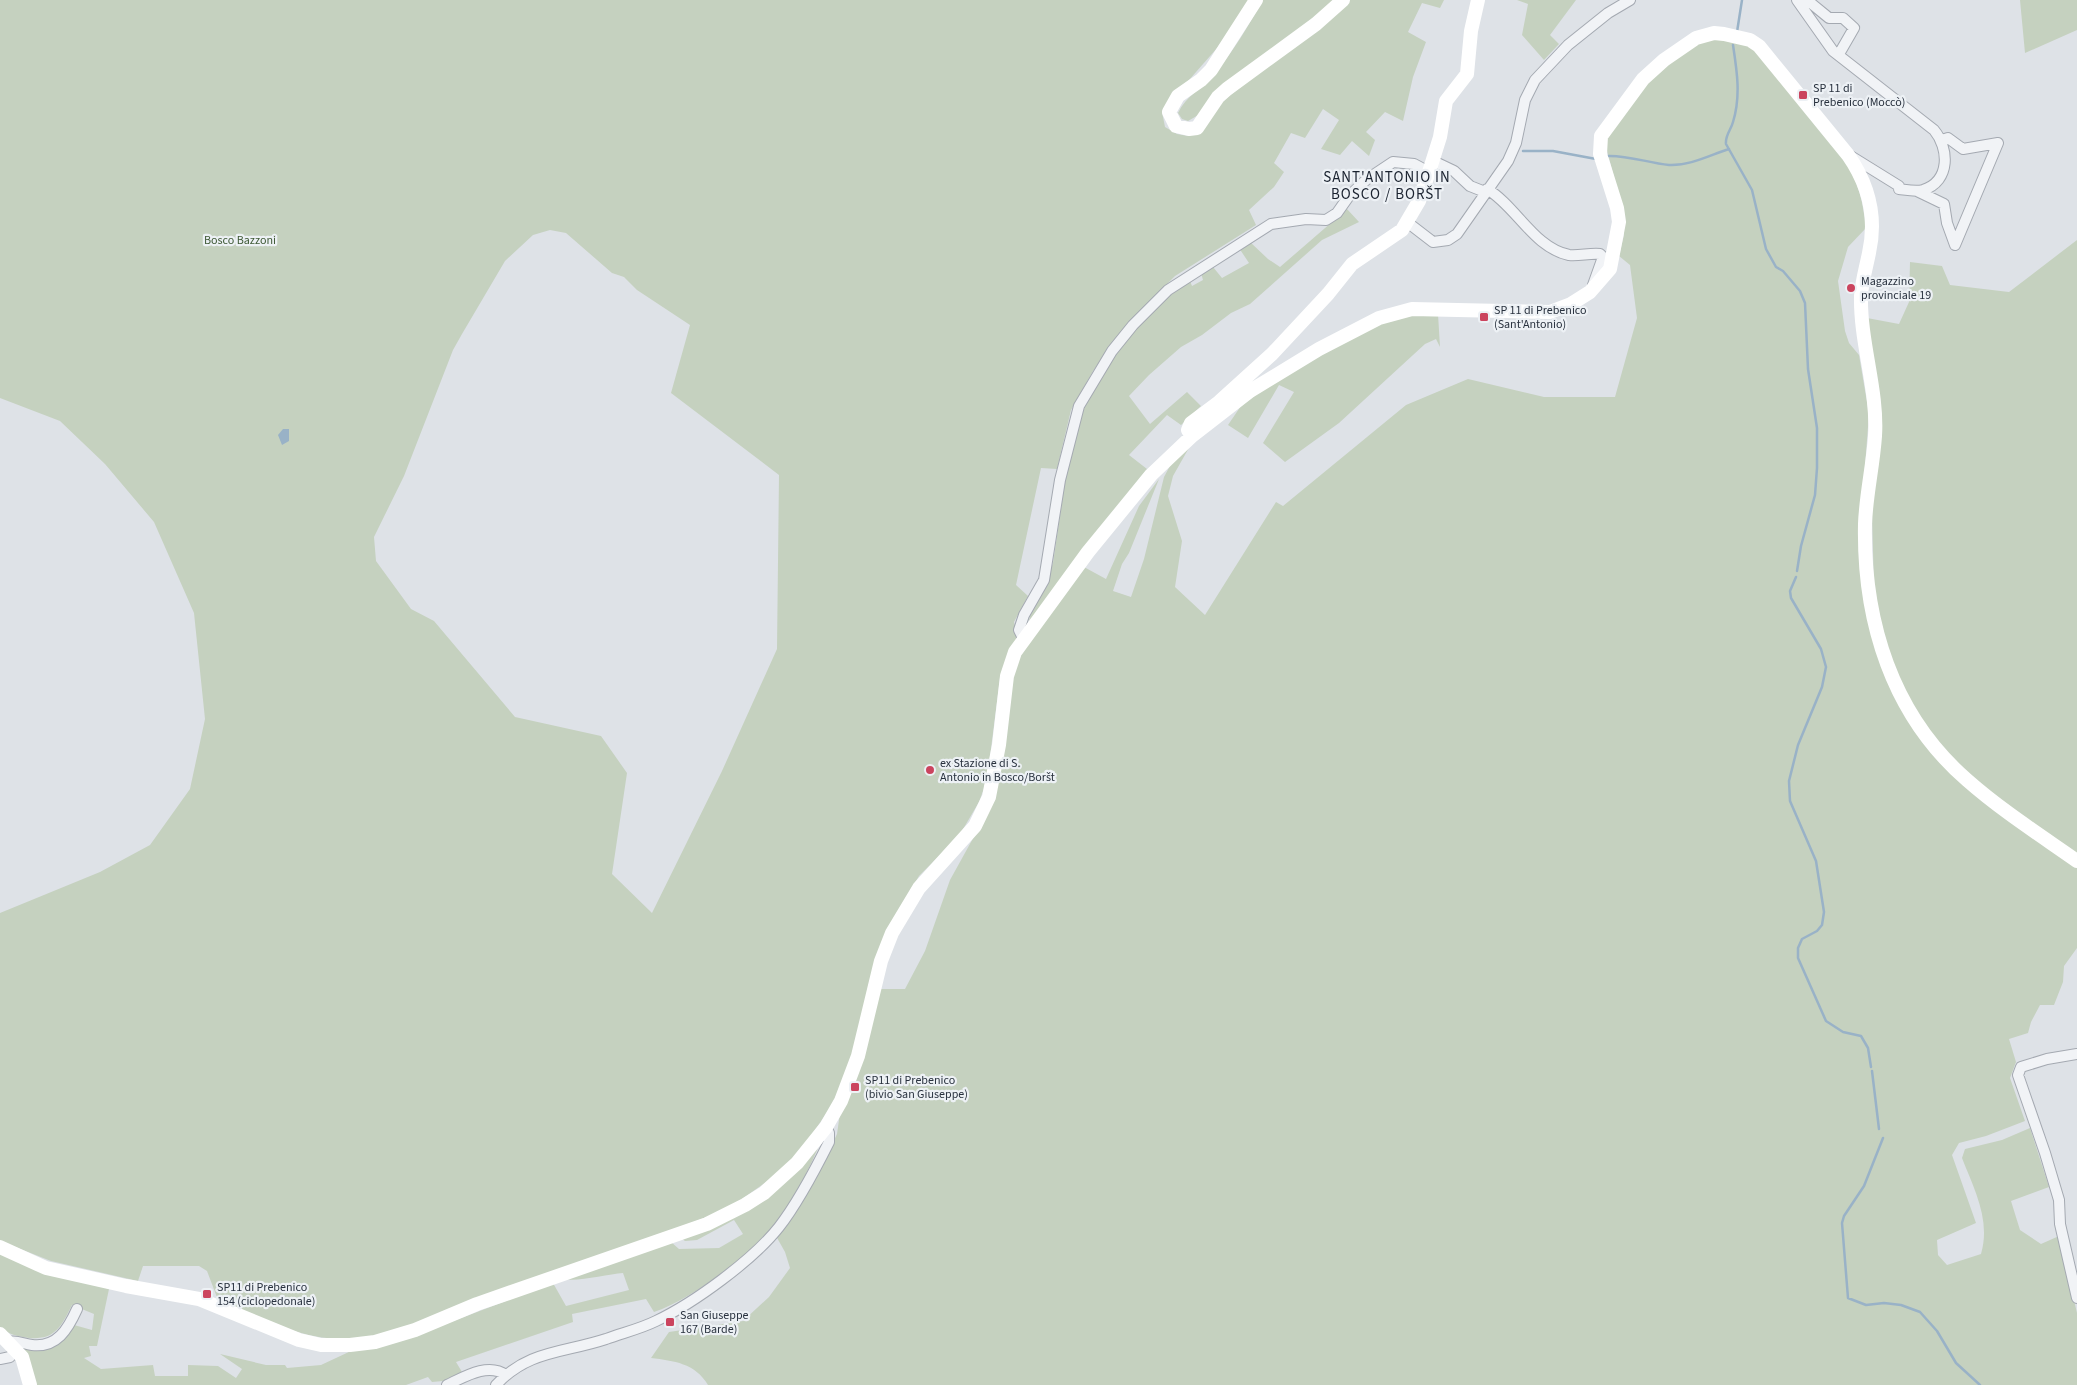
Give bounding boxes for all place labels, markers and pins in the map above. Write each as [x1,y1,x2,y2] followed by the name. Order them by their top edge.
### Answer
[1813,80,1905,111] place label: SP 11 di Prebenico (Moccò)
[1797,89,1809,101] marker: SP 11 di Prebenico (Moccò)
[1861,273,1931,304] place label: Magazzino provinciale 19
[1845,282,1857,294] marker: Magazzino provinciale 19
[1494,302,1587,333] place label: SP 11 di Prebenico (Sant'Antonio)
[1478,311,1490,323] marker: SP 11 di Prebenico (Sant'Antonio)
[940,755,1055,786] place label: ex Stazione di S. Antonio in Bosco/Boršt
[924,764,936,776] marker: ex Stazione di S. Antonio in Bosco/Boršt
[865,1072,968,1103] place label: SP11 di Prebenico (bivio San Giuseppe)
[849,1081,861,1093] marker: SP11 di Prebenico (bivio San Giuseppe)
[217,1279,315,1310] place label: SP11 di Prebenico 154 (ciclopedonale)
[201,1288,213,1300] marker: SP11 di Prebenico 154 (ciclopedonale)
[680,1307,749,1338] place label: San Giuseppe 167 (Barde)
[664,1316,676,1328] marker: San Giuseppe 167 (Barde)

